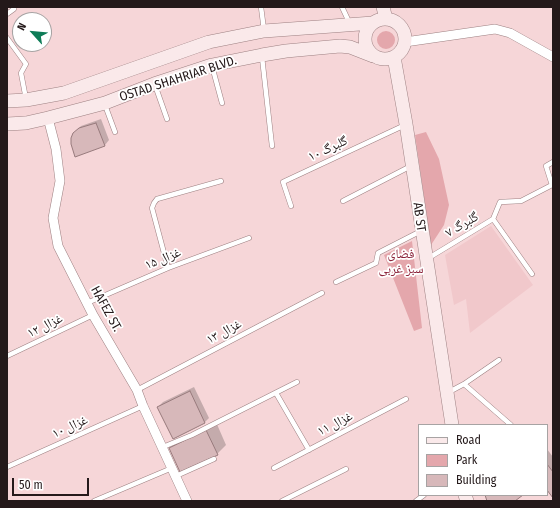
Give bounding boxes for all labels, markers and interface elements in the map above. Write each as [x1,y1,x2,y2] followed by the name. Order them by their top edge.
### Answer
[12,12,52,52] north arrow
[14,21,29,33] text: N
[117,53,239,105] street label: OSTAD SHAHRIAR BLVD.
[306,133,350,165] street label: گلبرگ ۱۰
[409,201,429,233] street label: AB ST
[443,209,481,241] street label: گلبرگ ۷
[143,245,183,273] street label: غزال ۱۵
[379,246,423,277] park label: فضای سبز غربی
[87,283,125,335] street label: HAFEZ ST.
[25,311,65,341] street label: غزال ۱۲
[204,316,244,348] street label: غزال ۱۳
[315,409,355,439] street label: غزال ۱۱
[50,412,90,442] street label: غزال ۱۰
[418,424,548,496] legend
[456,433,481,447] text: Road
[456,453,477,467] text: Park
[14,470,91,496] scale bar
[456,473,496,487] text: Building
[19,478,43,492] text: 50 m

